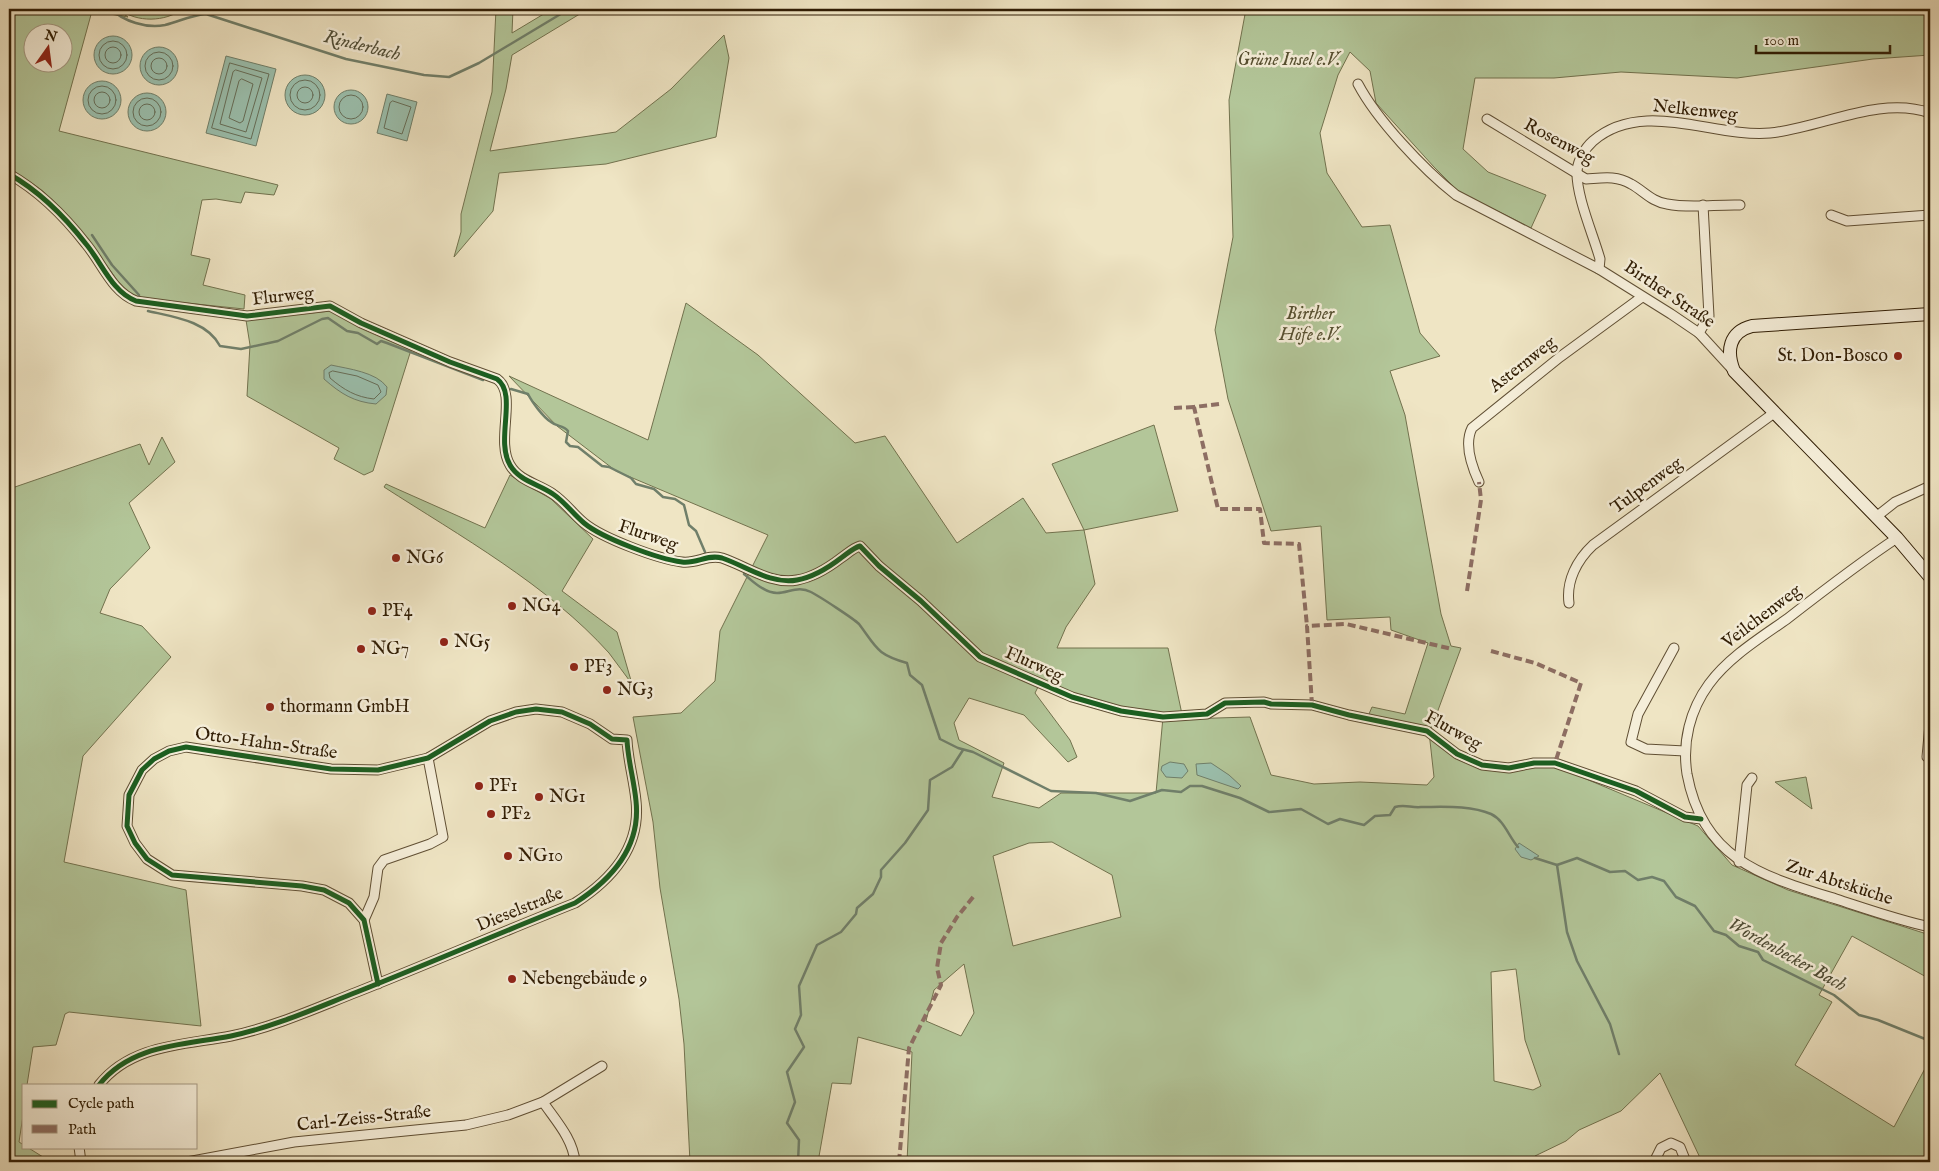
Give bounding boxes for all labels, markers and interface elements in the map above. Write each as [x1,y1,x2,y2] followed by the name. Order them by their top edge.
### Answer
[22,22,72,72] north arrow
[1756,22,1890,54] scale bar
[321,25,403,67] water label: Rinderbach
[42,26,59,47] text: N
[1764,31,1800,50] text: 100 m
[1237,49,1341,72] park label: Grüne Insel e.V.
[1651,95,1739,127] street label: Nelkenweg
[1520,114,1599,170] street label: Rosenweg
[1619,256,1719,334] street label: Birther Straße
[251,282,315,312] street label: Flurweg
[1278,303,1341,347] park label: Birther Höfe e.V.
[1484,332,1561,399] street label: Asternweg
[1777,345,1888,368] place label: St. Don-Bosco
[1892,350,1904,362] marker: St. Don-Bosco
[1607,452,1688,520] street label: Tulpenweg
[615,515,681,557] street label: Flurweg
[406,547,444,570] place label: NG6
[390,552,402,564] marker: NG6
[1717,580,1806,655] street label: Veilchenweg
[522,595,561,618] place label: NG4
[382,600,413,623] place label: PF4
[506,600,518,612] marker: NG4
[366,605,378,617] marker: PF4
[454,631,491,654] place label: NG5
[438,636,450,648] marker: NG5
[371,638,409,661] place label: NG7
[1001,642,1067,688] street label: Flurweg
[355,643,367,655] marker: NG7
[584,656,613,679] place label: PF3
[568,661,580,673] marker: PF3
[617,679,653,702] place label: NG3
[601,684,613,696] marker: NG3
[280,696,410,719] place label: thormann GmbH
[264,701,276,713] marker: thormann GmbH
[1420,706,1486,756] street label: Flurweg
[193,723,339,765] street label: Otto-Hahn-Straße
[489,775,518,798] place label: PF1
[473,780,485,792] marker: PF1
[549,786,585,809] place label: NG1
[533,791,545,803] marker: NG1
[501,803,531,826] place label: PF2
[485,808,497,820] marker: PF2
[518,845,563,868] place label: NG10
[502,850,514,862] marker: NG10
[1783,855,1895,911] street label: Zur Abtsküche
[473,882,567,938] street label: Dieselstraße
[1724,913,1850,997] water label: Wordenbecker Bach
[522,968,647,991] place label: Nebengebäude 9
[506,973,518,985] marker: Nebengebäude 9
[22,1084,198,1148] legend
[68,1094,134,1113] text: Cycle path
[296,1101,432,1137] street label: Carl-Zeiss-Straße
[68,1120,96,1139] text: Path

